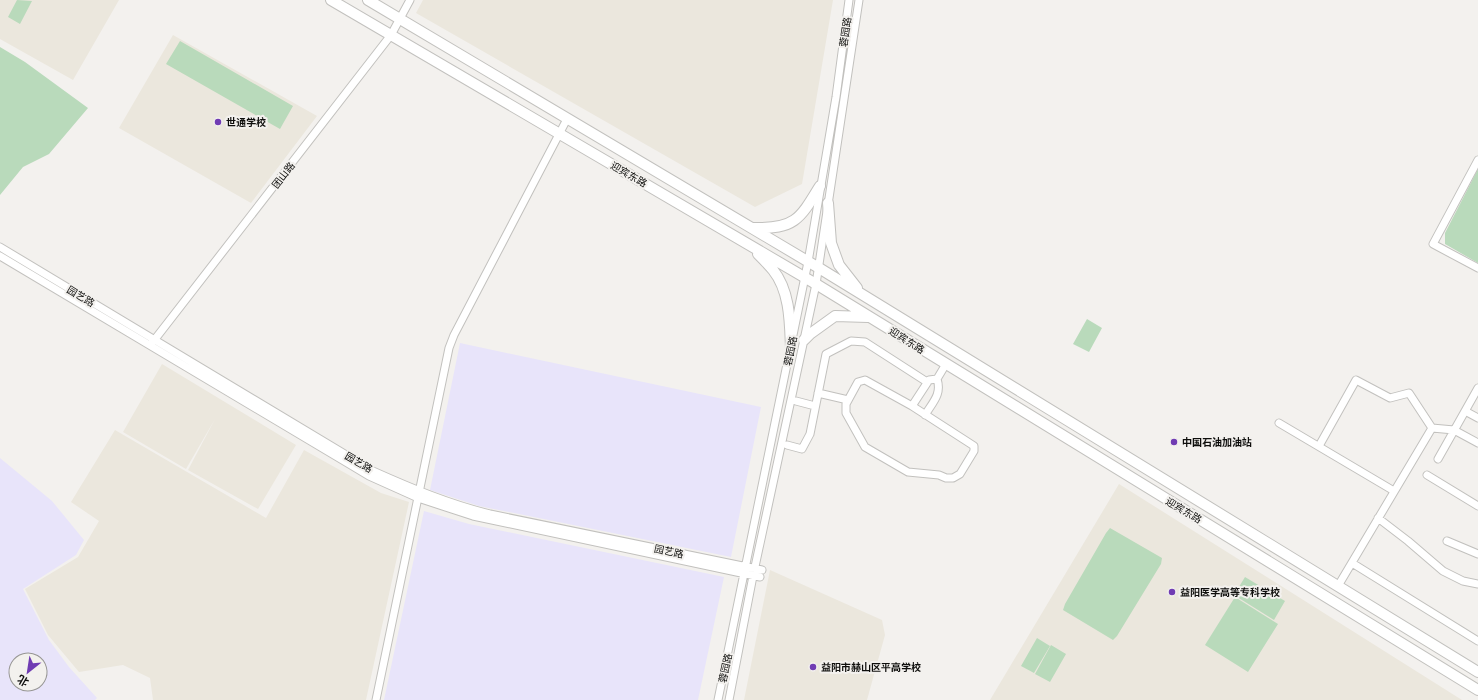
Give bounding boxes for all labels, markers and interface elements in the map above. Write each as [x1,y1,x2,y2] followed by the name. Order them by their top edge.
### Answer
[837,16,853,48] street label: 蓉园路
[226,116,266,128] place label: 世通学校
[213,117,223,127] marker: 世通学校
[269,159,297,191] street label: 团山路
[609,159,649,189] street label: 迎宾东路
[65,283,97,309] street label: 园艺路
[887,324,927,356] street label: 迎宾东路
[781,335,799,367] street label: 蓉园路
[1182,436,1252,448] place label: 中国石油加油站
[1169,437,1179,447] marker: 中国石油加油站
[343,449,375,475] street label: 园艺路
[1164,495,1204,525] street label: 迎宾东路
[653,542,685,560] street label: 园艺路
[1180,586,1280,598] place label: 益阳医学高等专科学校
[1167,587,1177,597] marker: 益阳医学高等专科学校
[8,652,48,692] north arrow
[716,652,734,684] street label: 蓉园路
[821,661,921,673] place label: 益阳市赫山区平高学校
[808,662,818,672] marker: 益阳市赫山区平高学校
[15,673,31,689] text: 北

